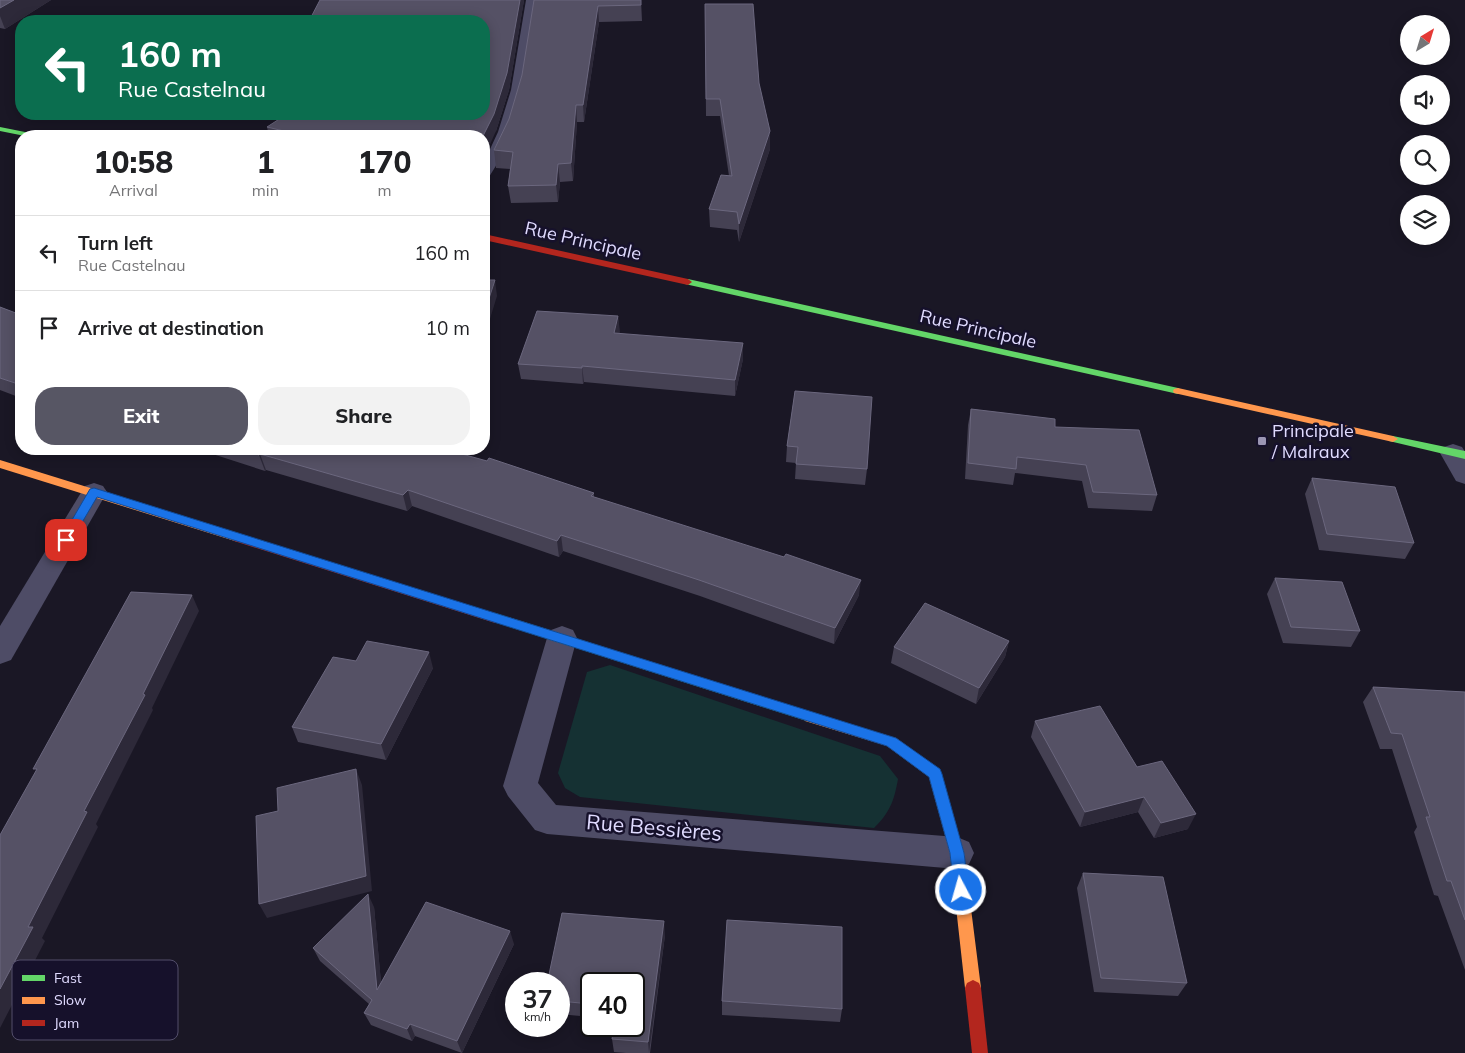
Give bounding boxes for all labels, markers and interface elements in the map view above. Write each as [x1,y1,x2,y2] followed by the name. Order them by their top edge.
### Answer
[1400,15,1450,65] north arrow
[1400,15,1450,245] map controls
[118,32,222,76] text: 160 m
[35,35,100,100] icon: left
[118,75,266,103] text: Rue Castelnau
[1400,75,1450,125] button: sound
[1400,135,1450,185] button: search
[93,143,173,181] text: 10:58
[256,143,274,181] text: 1
[358,143,412,181] text: 170
[109,180,158,200] text: Arrival
[252,180,279,200] text: min
[377,180,392,200] text: m
[1400,195,1450,245] button: layers
[522,216,644,265] street label: Rue Principale
[78,231,153,255] text: Turn left
[35,239,63,267] icon: left
[414,241,470,265] text: 160 m
[78,255,186,275] text: Rue Castelnau
[917,304,1039,353] street label: Rue Principale
[35,314,63,342] icon: arrive
[78,316,264,340] text: Arrive at destination
[426,316,470,340] text: 10 m
[35,387,248,445] button: Exit
[258,387,470,445] button: Share
[1271,419,1354,463] place label: Principale / Malraux
[1256,435,1268,447] marker: Principale / Malraux
[45,519,87,561] pin
[52,526,80,554] icon: arrive
[585,808,723,846] street label: Rue Bessières
[934,863,986,915] position arrow
[12,960,178,1040] legend
[54,969,82,987] text: Fast
[580,972,645,1037] speed limit sign: 40
[522,983,553,1014] text: 37
[54,991,86,1009] text: Slow
[524,1009,551,1024] text: km/h
[54,1014,79,1032] text: Jam

